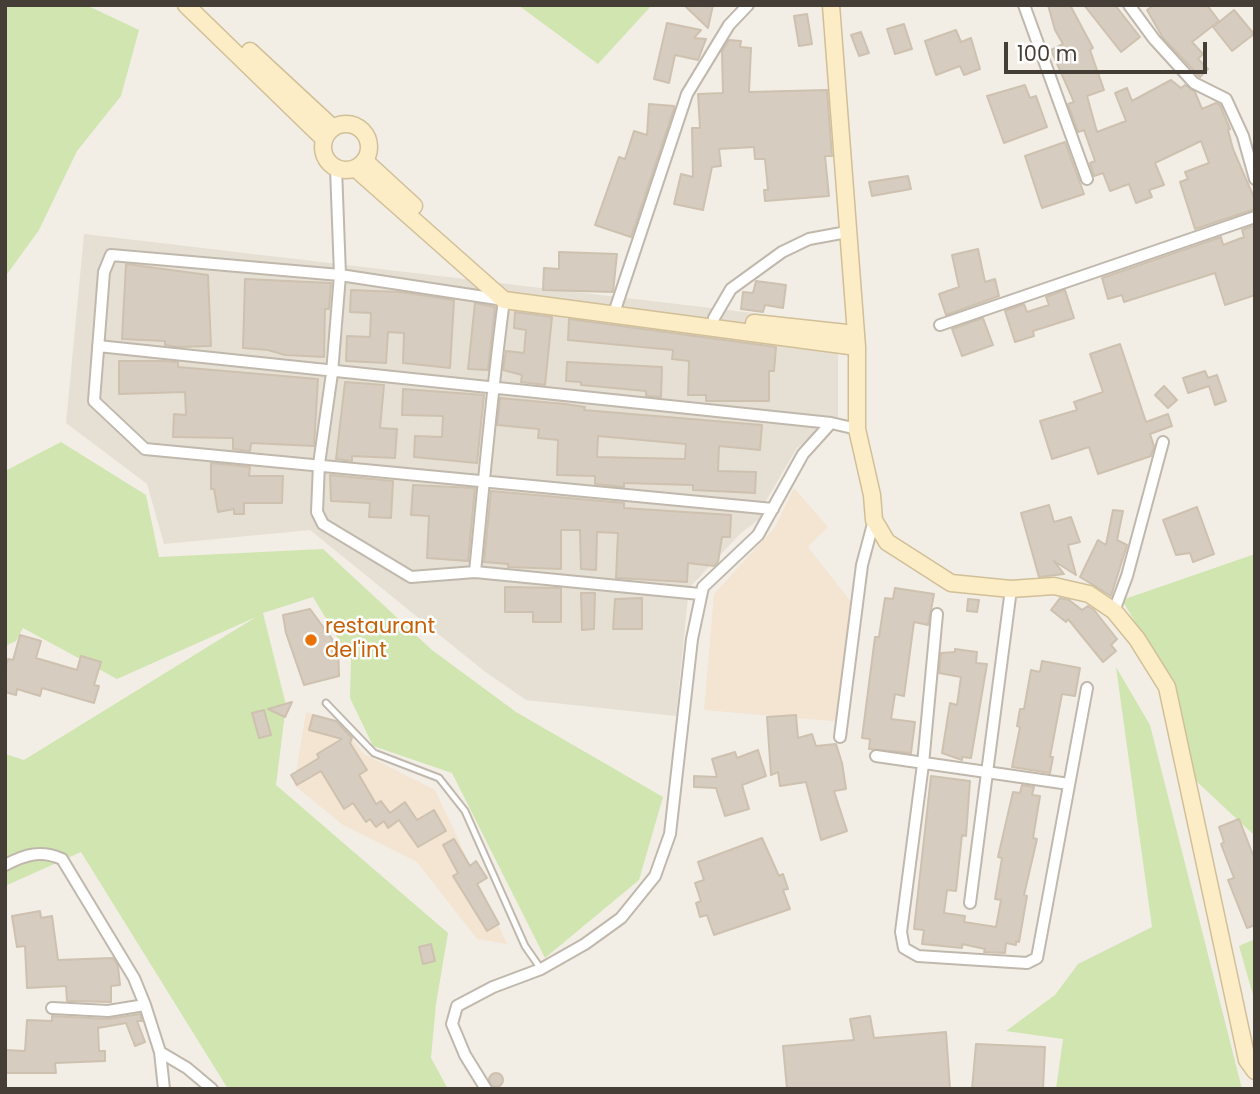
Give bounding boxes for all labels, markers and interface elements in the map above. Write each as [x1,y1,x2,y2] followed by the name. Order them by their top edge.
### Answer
[1008,28,1211,72] scale bar
[1017,39,1077,68] text: 100 m
[325,615,435,665] place label: restaurant del'int
[303,632,319,648] marker: restaurant del'int

